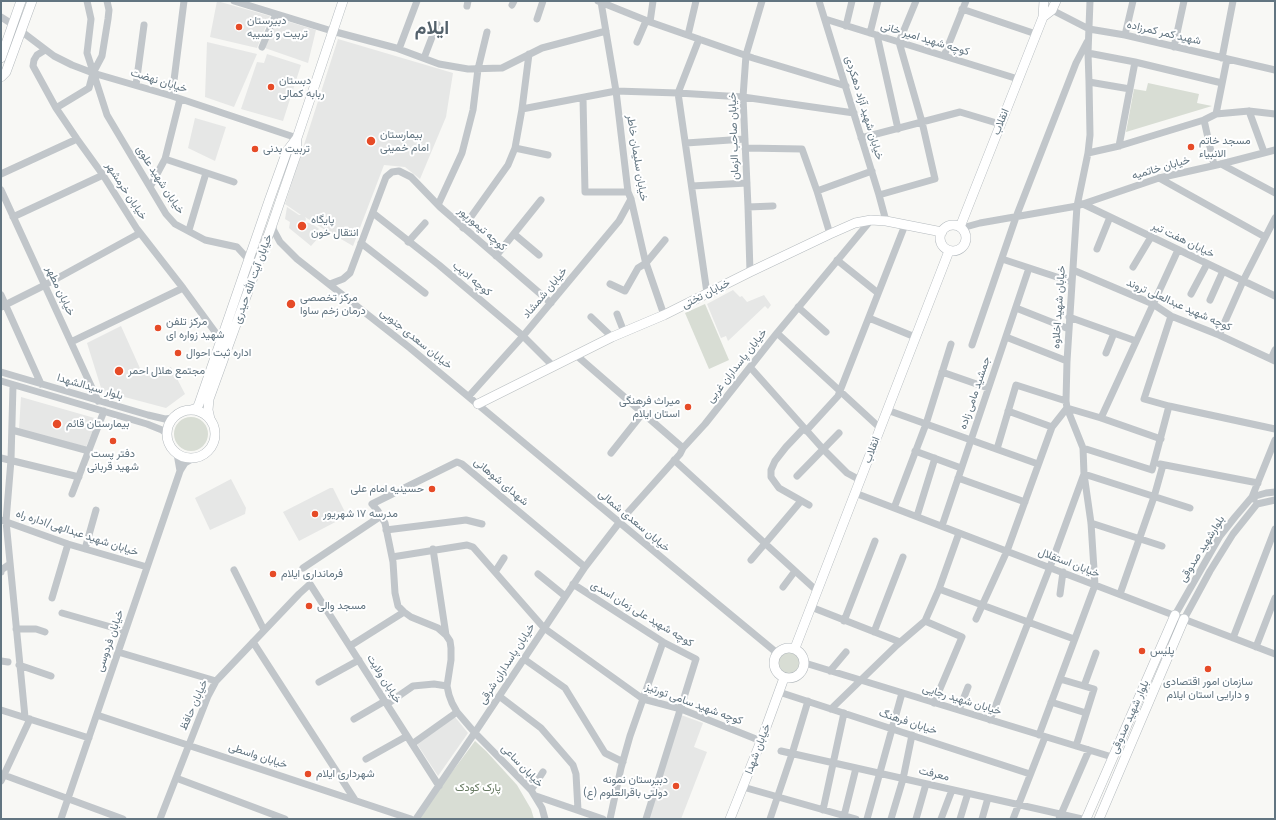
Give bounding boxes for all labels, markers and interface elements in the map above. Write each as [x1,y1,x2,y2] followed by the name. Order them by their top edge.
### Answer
[247,14,308,40] place label: دبیرستان تربیت و نسیبه
[415,18,449,40] district label: ایلام
[1126,18,1202,48] street label: شهید کمر کمرزاده
[879,19,971,59] street label: کوچه شهید امیر خانی
[234,22,244,32] marker: دبیرستان تربیت و نسیبه
[842,54,886,162] street label: خیابان شهید آزاد دهکردی
[129,66,189,96] street label: خیابان نهضت
[279,74,325,100] place label: دبستان ربابه کمالی
[266,82,276,92] marker: دبستان ربابه کمالی
[726,92,742,180] street label: خیابان صاحب الزمان
[990,107,1012,137] street label: انقلاب
[624,114,650,202] street label: خیابان سلیمان خاطر
[380,128,429,154] place label: بیمارستان امام خمینی
[1199,134,1251,160] place label: مسجد خاتم الانبیاء
[365,135,377,147] marker: بیمارستان امام خمینی
[263,142,310,156] place label: تربیت بدنی
[1186,142,1196,152] marker: مسجد خاتم الانبیاء
[133,143,187,217] street label: خیابان شهید علوی
[250,144,260,154] marker: تربیت بدنی
[1130,153,1192,183] street label: خیابان خاتمیه
[102,160,150,222] street label: خیابان خرمشهر
[455,204,509,254] street label: کوچه تیمورپور
[311,213,359,239] place label: پایگاه انتقال خون
[1149,219,1217,261] street label: خیابان هفت تیر
[296,220,308,232] marker: پایگاه انتقال خون
[231,232,275,326] street label: خیابان آیت الله حیدری
[450,259,494,299] street label: کوچه ادیب
[43,264,77,318] street label: خیابان مطهر
[520,265,570,321] street label: خیابان شمشاد
[1050,265,1068,349] street label: خیابان شهید اخلاوه
[680,276,732,312] street label: خیابان تختی
[1124,276,1234,334] street label: کوچه شهید عبدالعلی تروند
[300,291,366,317] place label: مرکز تخصصی درمان زخم ساوا
[285,298,297,310] marker: مرکز تخصصی درمان زخم ساوا
[377,306,455,372] street label: خیابان سعدی جنوبی
[166,315,225,341] place label: مرکز تلفن شهید زواره ای
[153,323,163,333] marker: مرکز تلفن شهید زواره ای
[704,326,770,406] street label: خیابان پاسداران غربی
[186,346,251,360] place label: اداره ثبت احوال
[173,348,183,358] marker: اداره ثبت احوال
[956,355,994,431] street label: جمشید مامی زاده
[128,364,205,378] place label: مجتمع هلال احمر
[113,365,125,377] marker: مجتمع هلال احمر
[56,371,124,403] street label: بلوار سیدالشهدا
[619,394,680,420] place label: میراث فرهنگی استان ایلام
[683,402,693,412] marker: میراث فرهنگی استان ایلام
[66,417,129,431] place label: بیمارستان قائم
[51,418,63,430] marker: بیمارستان قائم
[861,435,883,465] street label: انقلاب
[108,436,118,446] marker: دفتر پست شهید قربانی
[87,447,139,473] place label: دفتر پست شهید قربانی
[471,455,531,509] street label: شهدای شوهانی
[351,482,424,496] place label: حسینیه امام علی
[427,484,437,494] marker: حسینیه امام علی
[595,487,673,555] street label: خیابان سعدی شمالی
[14,507,140,559] street label: خیابان شهید عبدالهی/اداره راه
[323,507,398,521] place label: مدرسه ۱۷ شهریور
[310,509,320,519] marker: مدرسه ۱۷ شهریور
[1176,513,1228,585] street label: بلوارشهید صدوقی
[1036,545,1102,581] street label: خیابان استقلال
[281,567,343,581] place label: فرمانداری ایلام
[268,569,278,579] marker: فرمانداری ایلام
[588,578,696,650] street label: کوچه شهید علی زمان اسدی
[317,599,366,613] place label: مسجد والی
[304,601,314,611] marker: مسجد والی
[93,608,127,674] street label: خیابان فردوسی
[476,621,538,707] street label: خیابان پاسداران شرقی
[1150,644,1175,658] place label: پلیس
[1137,646,1147,656] marker: پلیس
[364,652,404,706] street label: خیابان ولایت
[1203,664,1213,674] marker: سازمان امور اقتصادی و دارایی استان ایلام
[1163,675,1253,701] place label: سازمان امور اقتصادی و دارایی استان ایلام
[177,678,211,732] street label: خیابان حافظ
[1108,678,1152,756] street label: بلوار شهید صدوقی
[644,680,744,728] street label: کوچه شهید سامی تورتیز
[921,682,1003,718] street label: خیابان شهید رجایی
[877,706,939,738] street label: خیابان فرهنگ
[742,722,774,776] street label: خیابان شهدا
[227,740,289,772] street label: خیابان واسطی
[498,742,546,790] street label: خیابان ساعی
[917,764,951,784] street label: معرفت
[316,767,375,781] place label: شهرداری ایلام
[303,769,313,779] marker: شهرداری ایلام
[584,773,668,799] place label: دبیرستان نمونه دولتی باقرالعلوم (ع)
[455,781,501,795] park label: پارک کودک
[671,781,681,791] marker: دبیرستان نمونه دولتی باقرالعلوم (ع)

